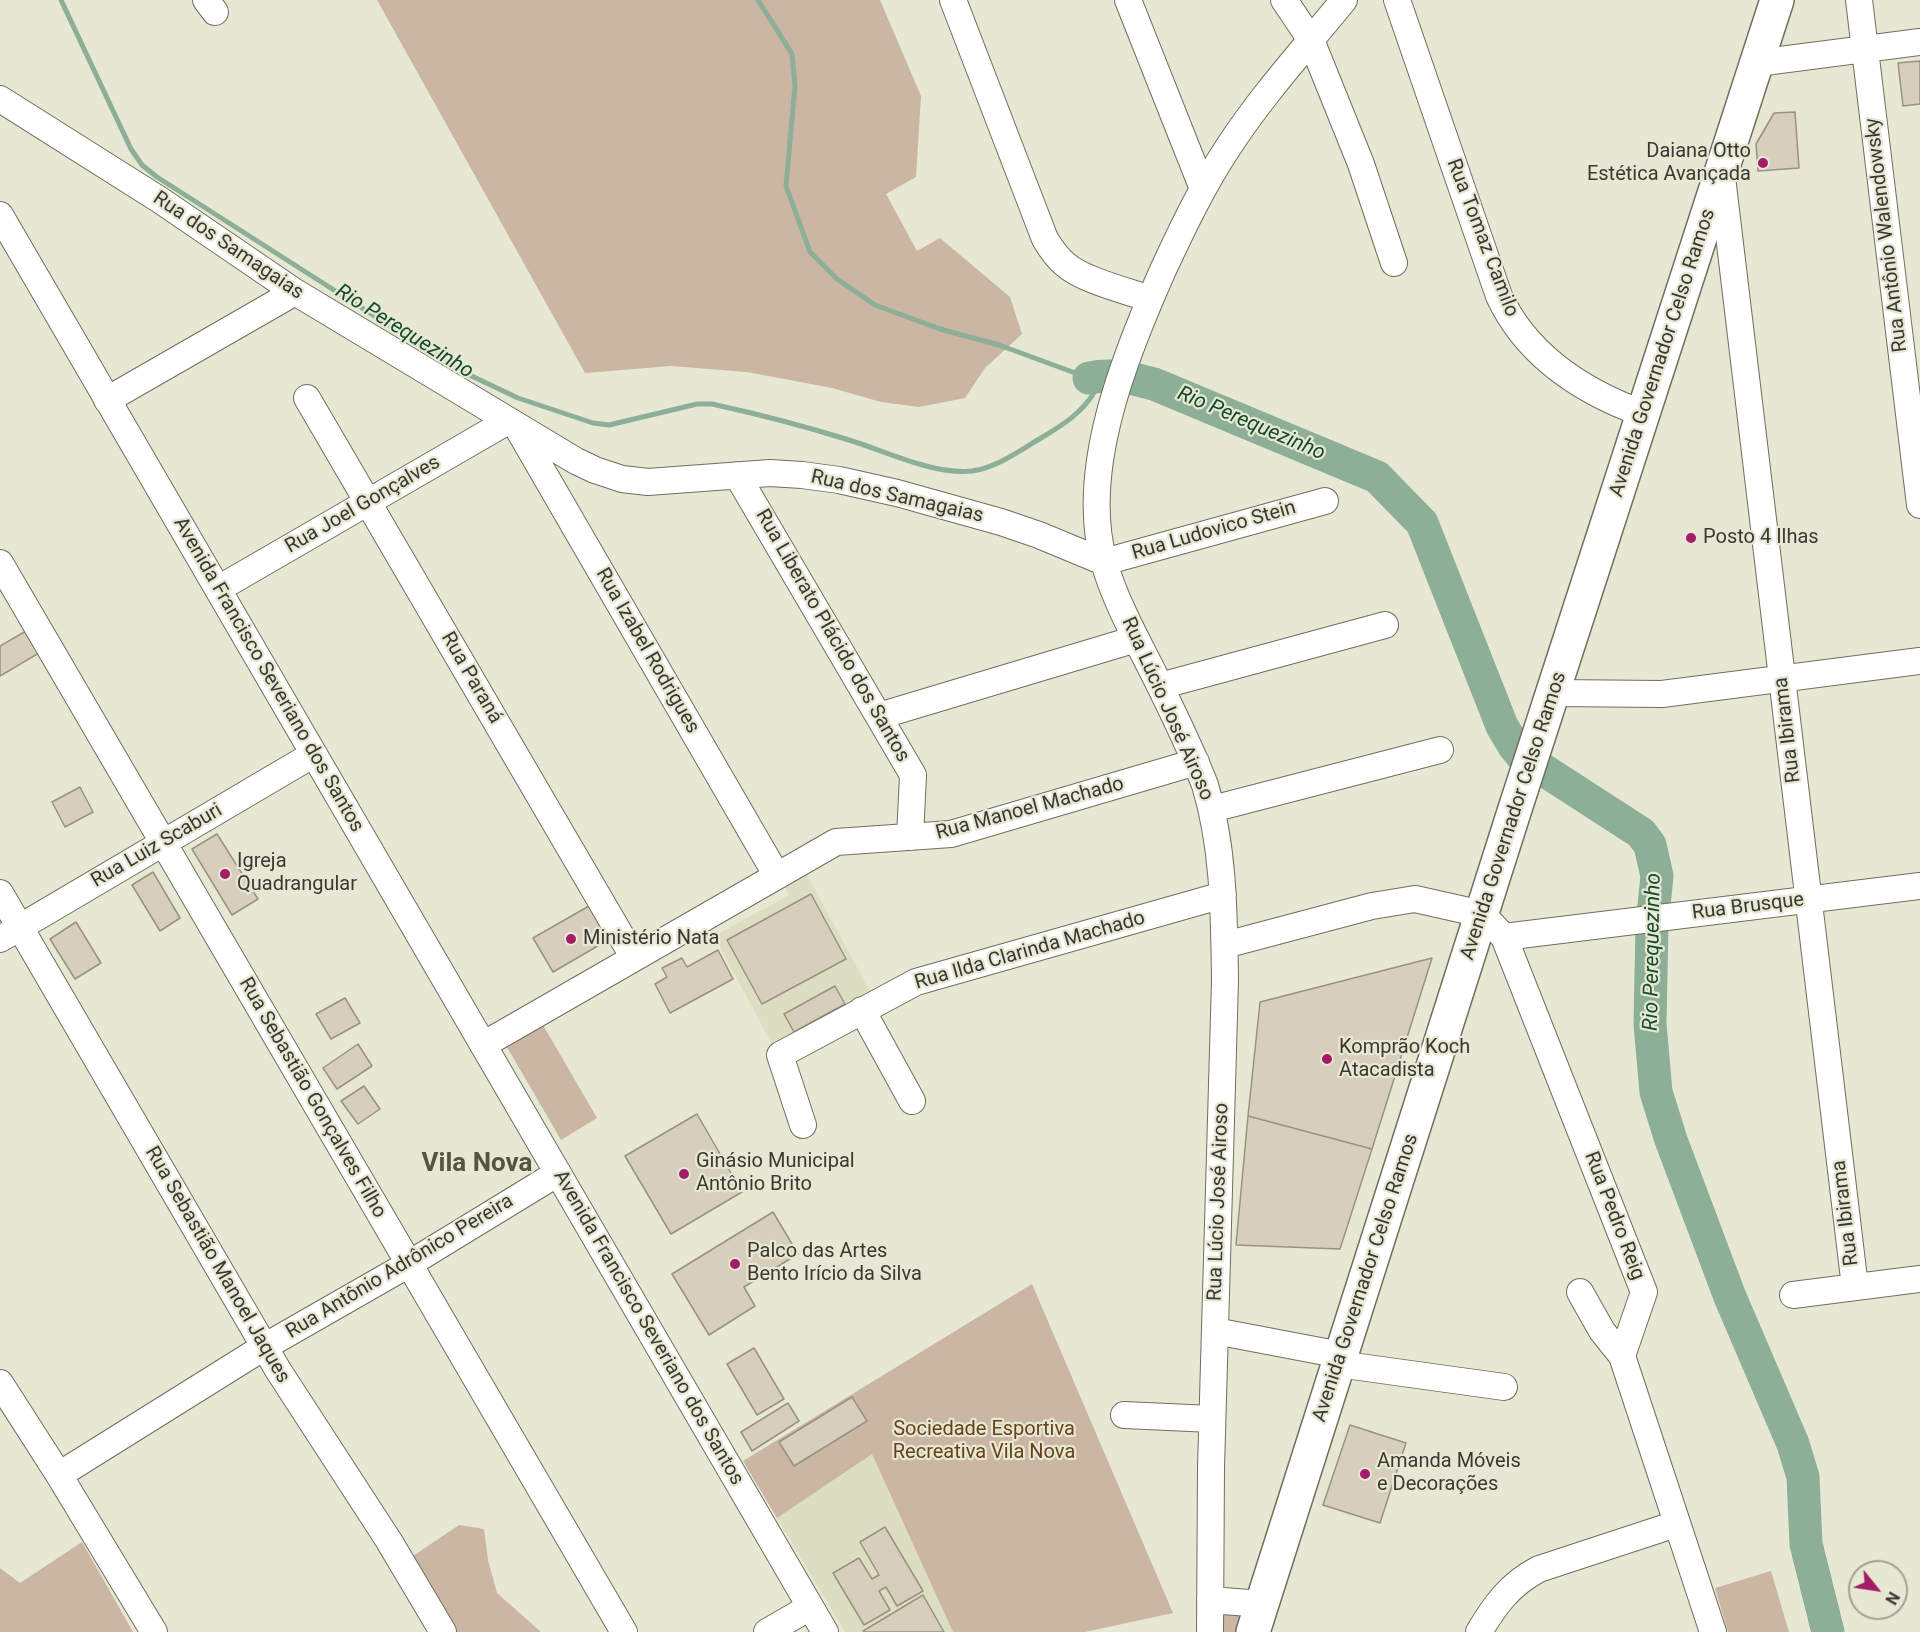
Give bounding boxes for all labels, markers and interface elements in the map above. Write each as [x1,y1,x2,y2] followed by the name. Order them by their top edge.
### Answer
[1861,117,1913,353] street label: Rua Antônio Walendowsky
[1587,140,1751,187] place label: Daiana Otto Estética Avançada
[1441,156,1523,320] street label: Rua Tomaz Camilo
[1756,156,1770,170] marker: Daiana Otto Estética Avançada
[148,187,308,305] street label: Rua dos Samagaias
[1605,206,1721,500] street label: Avenida Governador Celso Ramos
[330,279,478,385] water label: Rio Perequezinho
[1173,382,1329,466] water label: Rio Perequezinho
[281,451,445,559] street label: Rua Joel Gonçalves
[808,465,986,529] street label: Rua dos Samagaias
[1129,496,1299,566] street label: Rua Ludovico Stein
[750,505,914,767] street label: Rua Liberato Plácido dos Santos
[168,513,368,837] street label: Avenida Francisco Severiano dos Santos
[1703,526,1819,550] place label: Posto 4 Ilhas
[1684,531,1698,545] marker: Posto 4 Ilhas
[590,564,704,738] street label: Rua Izabel Rodrigues
[1116,614,1218,804] street label: Rua Lúcio José Airoso
[435,628,507,728] street label: Rua Paraná
[1456,669,1572,963] street label: Avenida Governador Celso Ramos
[1770,676,1806,784] street label: Rua Ibirama
[933,772,1127,846] street label: Rua Manoel Machado
[87,799,227,893] street label: Rua Luiz Scaburi
[237,850,357,897] place label: Igreja Quadrangular
[218,867,232,881] marker: Igreja Quadrangular
[1639,873,1667,1031] water label: Rio Perequezinho
[1691,888,1805,926] street label: Rua Brusque
[912,907,1148,995] street label: Rua Ilda Clarinda Machado
[583,927,719,951] place label: Ministério Nata
[564,932,578,946] marker: Ministério Nata
[233,973,391,1223] street label: Rua Sebastião Gonçalves Filho
[1339,1036,1470,1083] place label: Komprão Koch Atacadista
[1320,1052,1334,1066] marker: Komprão Koch Atacadista
[1204,1103,1234,1301] street label: Rua Lúcio José Airoso
[1308,1131,1424,1425] street label: Avenida Governador Celso Ramos
[139,1142,295,1388] street label: Rua Sebastião Manoel Jaques
[422,1148,532,1180] district label: Vila Nova
[1579,1148,1649,1284] street label: Rua Pedro Reig
[696,1150,855,1197] place label: Ginásio Municipal Antônio Brito
[1828,1159,1864,1267] street label: Rua Ibirama
[548,1166,748,1490] street label: Avenida Francisco Severiano dos Santos
[677,1167,691,1181] marker: Ginásio Municipal Antônio Brito
[282,1190,518,1344] street label: Rua Antônio Adrônico Pereira
[747,1240,922,1287] place label: Palco das Artes Bento Irício da Silva
[728,1257,742,1271] marker: Palco das Artes Bento Irício da Silva
[893,1418,1075,1465] park label: Sociedade Esportiva Recreativa Vila Nova
[1377,1450,1521,1497] place label: Amanda Móveis e Decorações
[1358,1467,1372,1481] marker: Amanda Móveis e Decorações
[1848,1560,1908,1620] north arrow
[1881,1589,1903,1608] text: N

